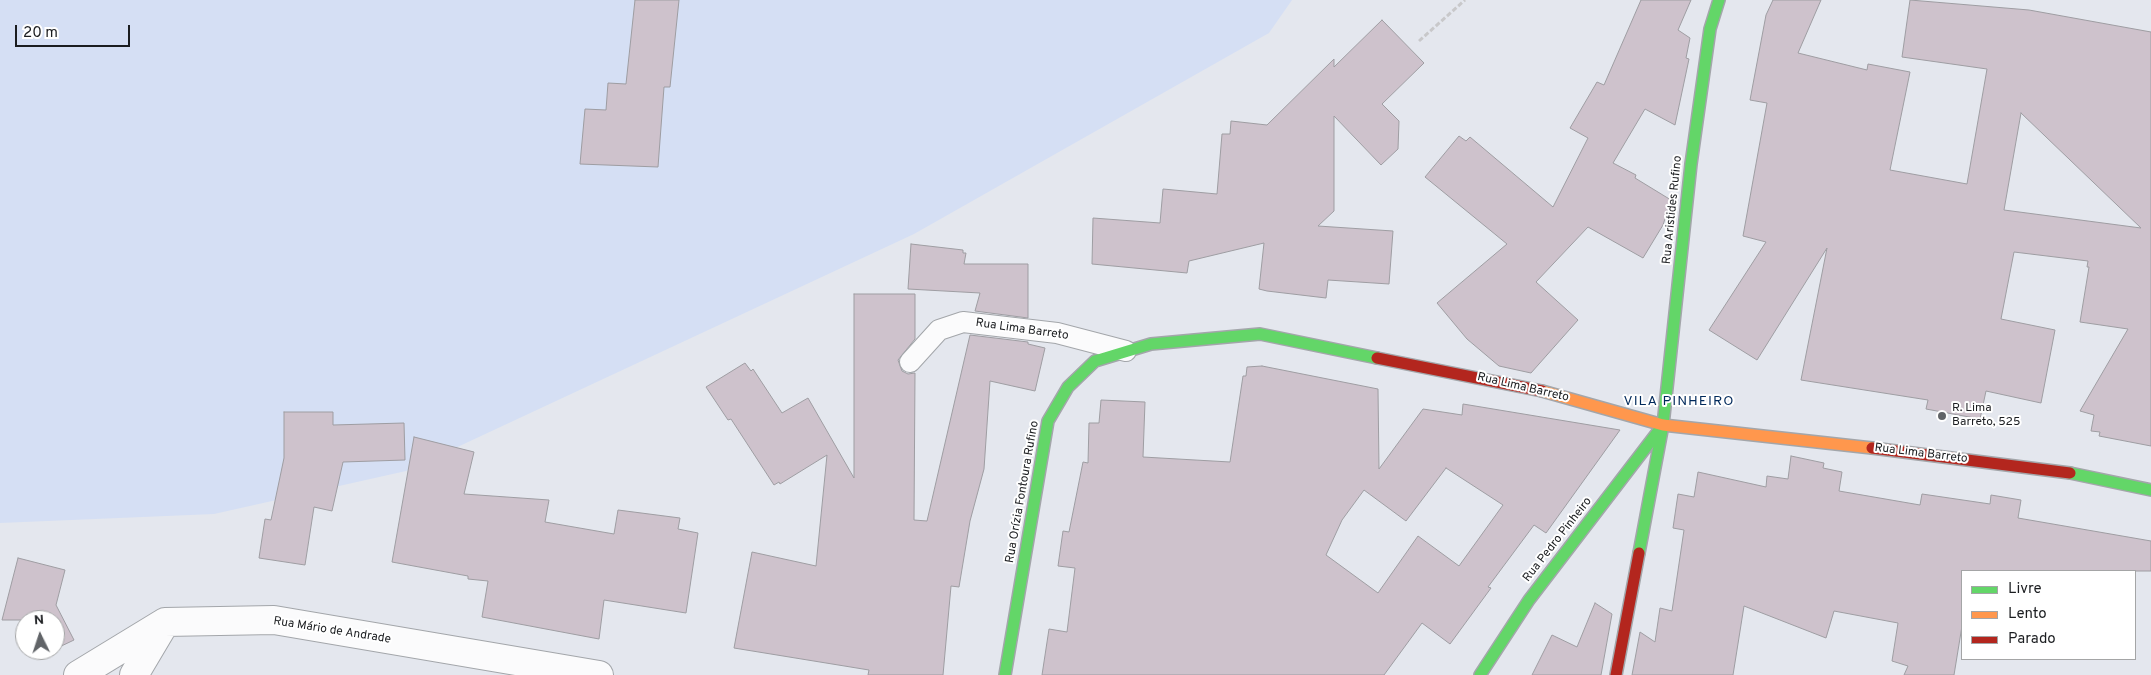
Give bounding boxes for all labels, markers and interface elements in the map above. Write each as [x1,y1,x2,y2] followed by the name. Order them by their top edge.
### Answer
[18,15,132,47] scale bar
[23,24,58,43] text: 20 m
[1660,155,1686,265] street label: Rua Aristides Rufino
[975,316,1069,344] street label: Rua Lima Barreto
[1476,370,1570,406] street label: Rua Lima Barreto
[1622,394,1736,410] district label: VILA PINHEIRO
[1952,402,2020,430] place label: R. Lima Barreto, 525
[1936,410,1948,422] marker: R. Lima Barreto, 525
[1003,420,1043,564] street label: Rua Orízia Fontoura Rufino
[1874,441,1968,467] street label: Rua Lima Barreto
[1520,495,1596,585] street label: Rua Pedro Pinheiro
[1961,570,2136,660] legend
[2008,580,2042,599] text: Livre
[2008,605,2047,624] text: Lento
[15,610,65,660] north arrow
[33,612,45,629] text: N
[272,615,392,647] street label: Rua Mário de Andrade
[2008,630,2056,649] text: Parado

